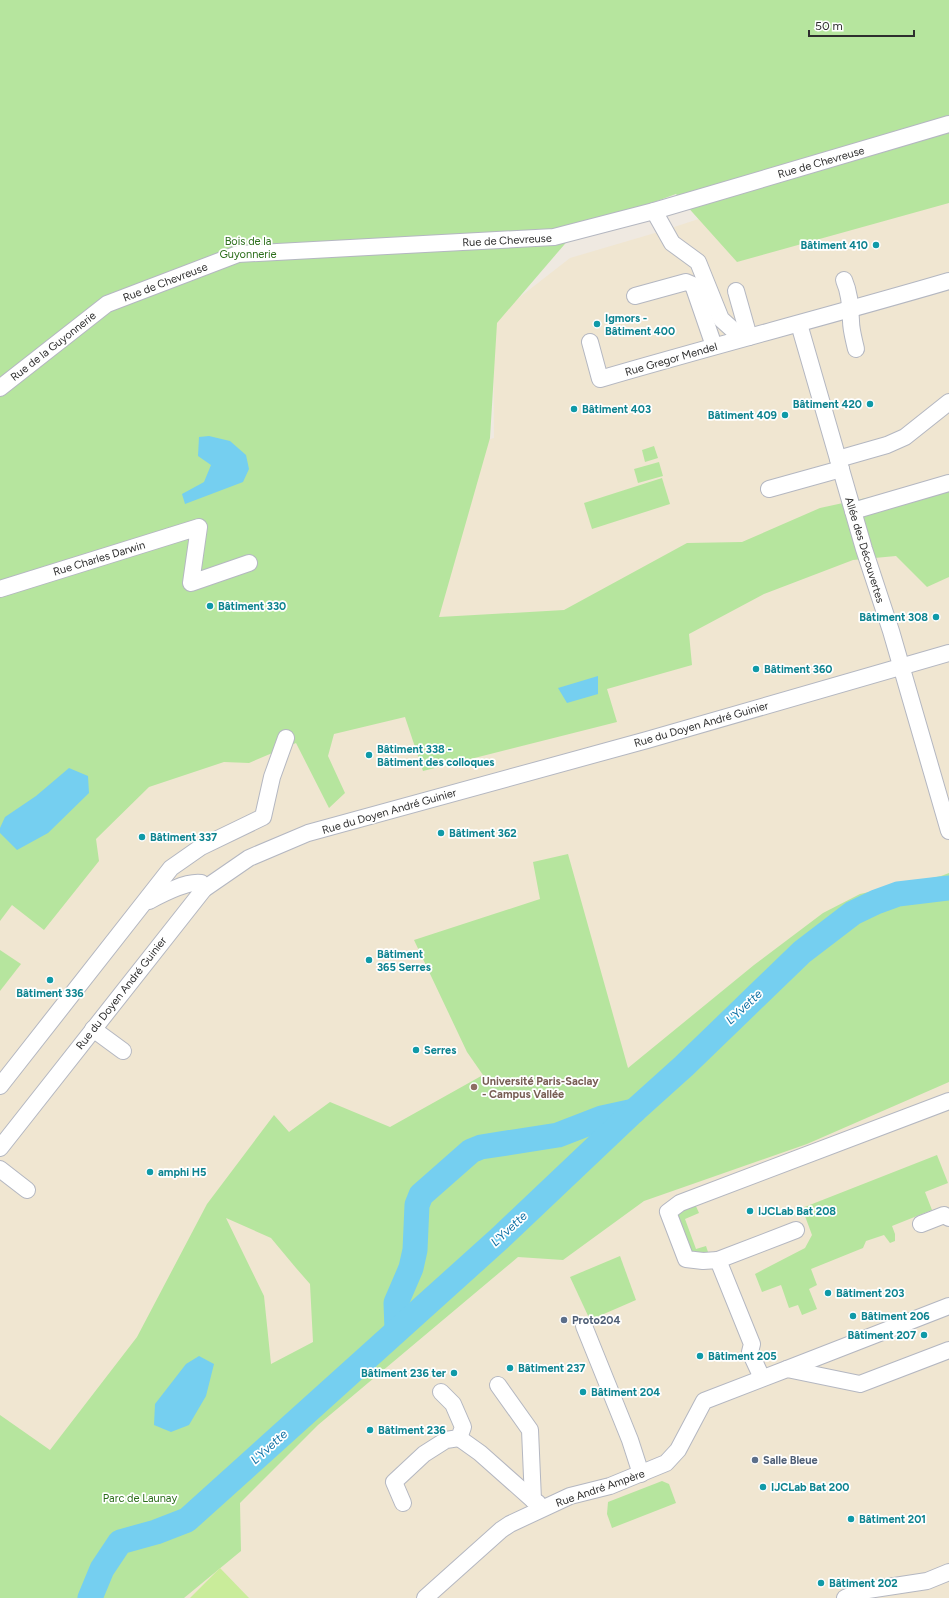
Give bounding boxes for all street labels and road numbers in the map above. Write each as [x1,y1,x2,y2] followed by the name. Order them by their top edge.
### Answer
[776,144,866,181] street label: Rue de Chevreuse
[462,232,552,249] street label: Rue de Chevreuse
[121,260,209,305] street label: Rue de Chevreuse
[8,309,99,384] street label: Rue de la Guyonnerie
[623,340,719,379] street label: Rue Gregor Mendel
[842,496,887,605] street label: Allée des Découvertes
[52,538,147,579] street label: Rue Charles Darwin
[632,699,770,750] street label: Rue du Doyen André Guinier
[320,786,458,837] street label: Rue du Doyen André Guinier
[73,934,170,1052] street label: Rue du Doyen André Guinier
[554,1467,646,1510] street label: Rue André Ampère

